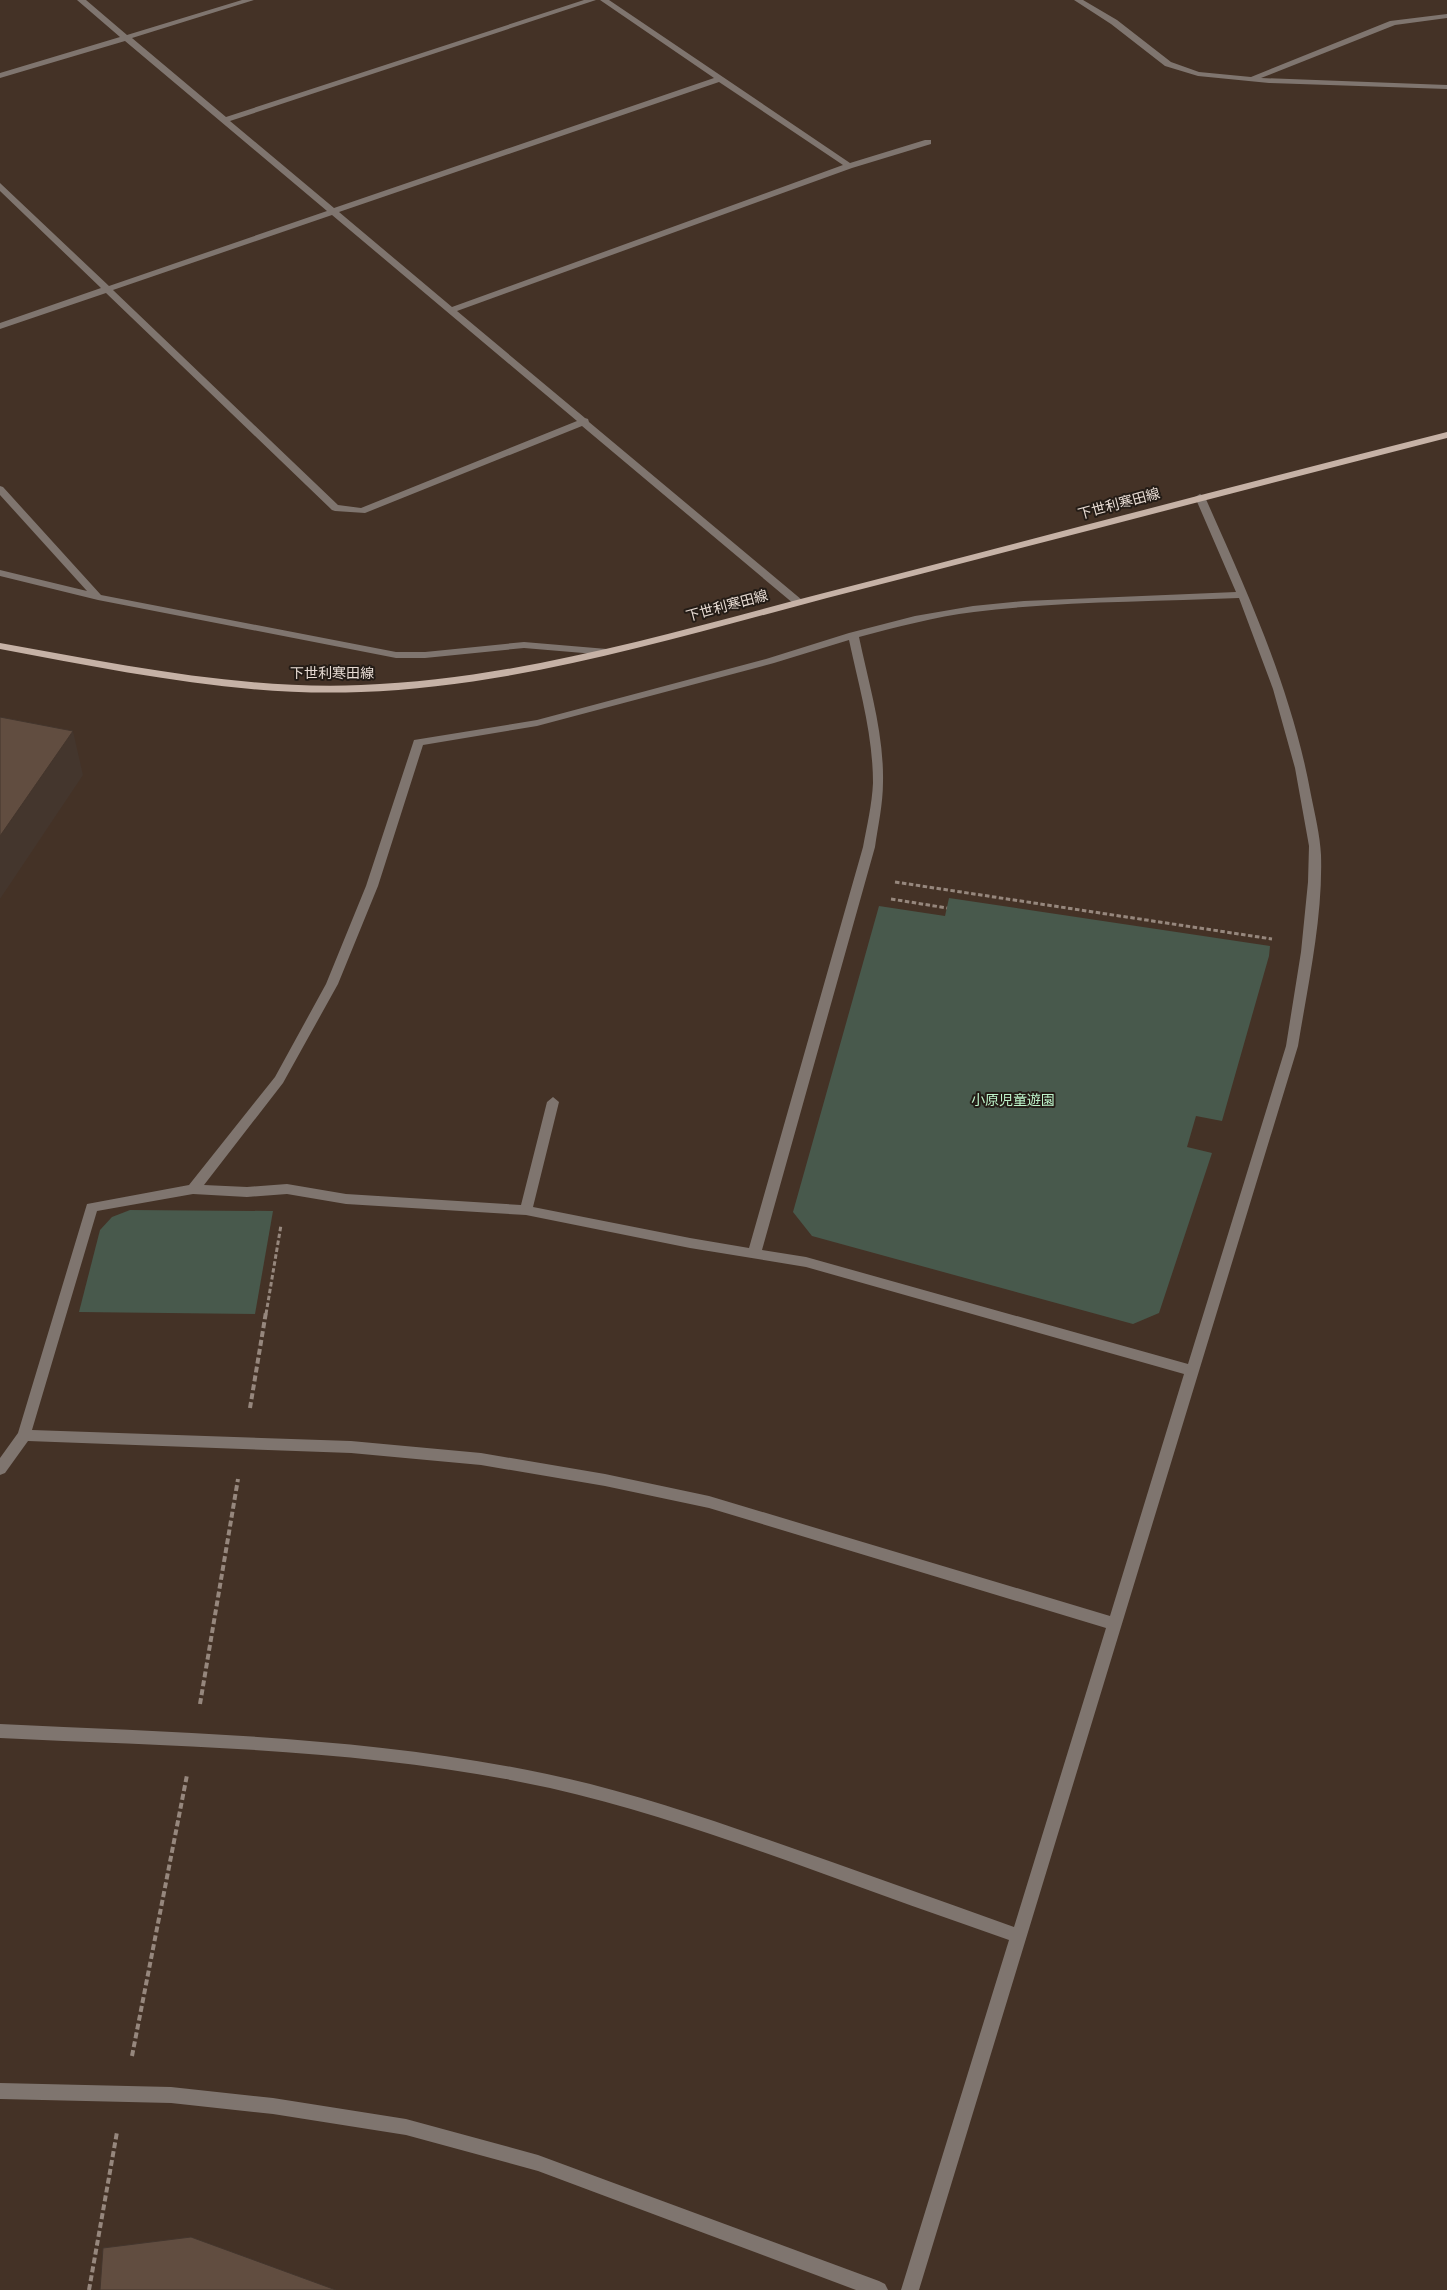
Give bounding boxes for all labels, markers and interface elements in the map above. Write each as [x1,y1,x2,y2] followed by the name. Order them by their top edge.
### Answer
[1076,484,1162,524] street label: 下世利寒田線
[684,586,770,626] street label: 下世利寒田線
[290,664,374,683] street label: 下世利寒田線
[971,1091,1055,1110] park label: 小原児童遊園

